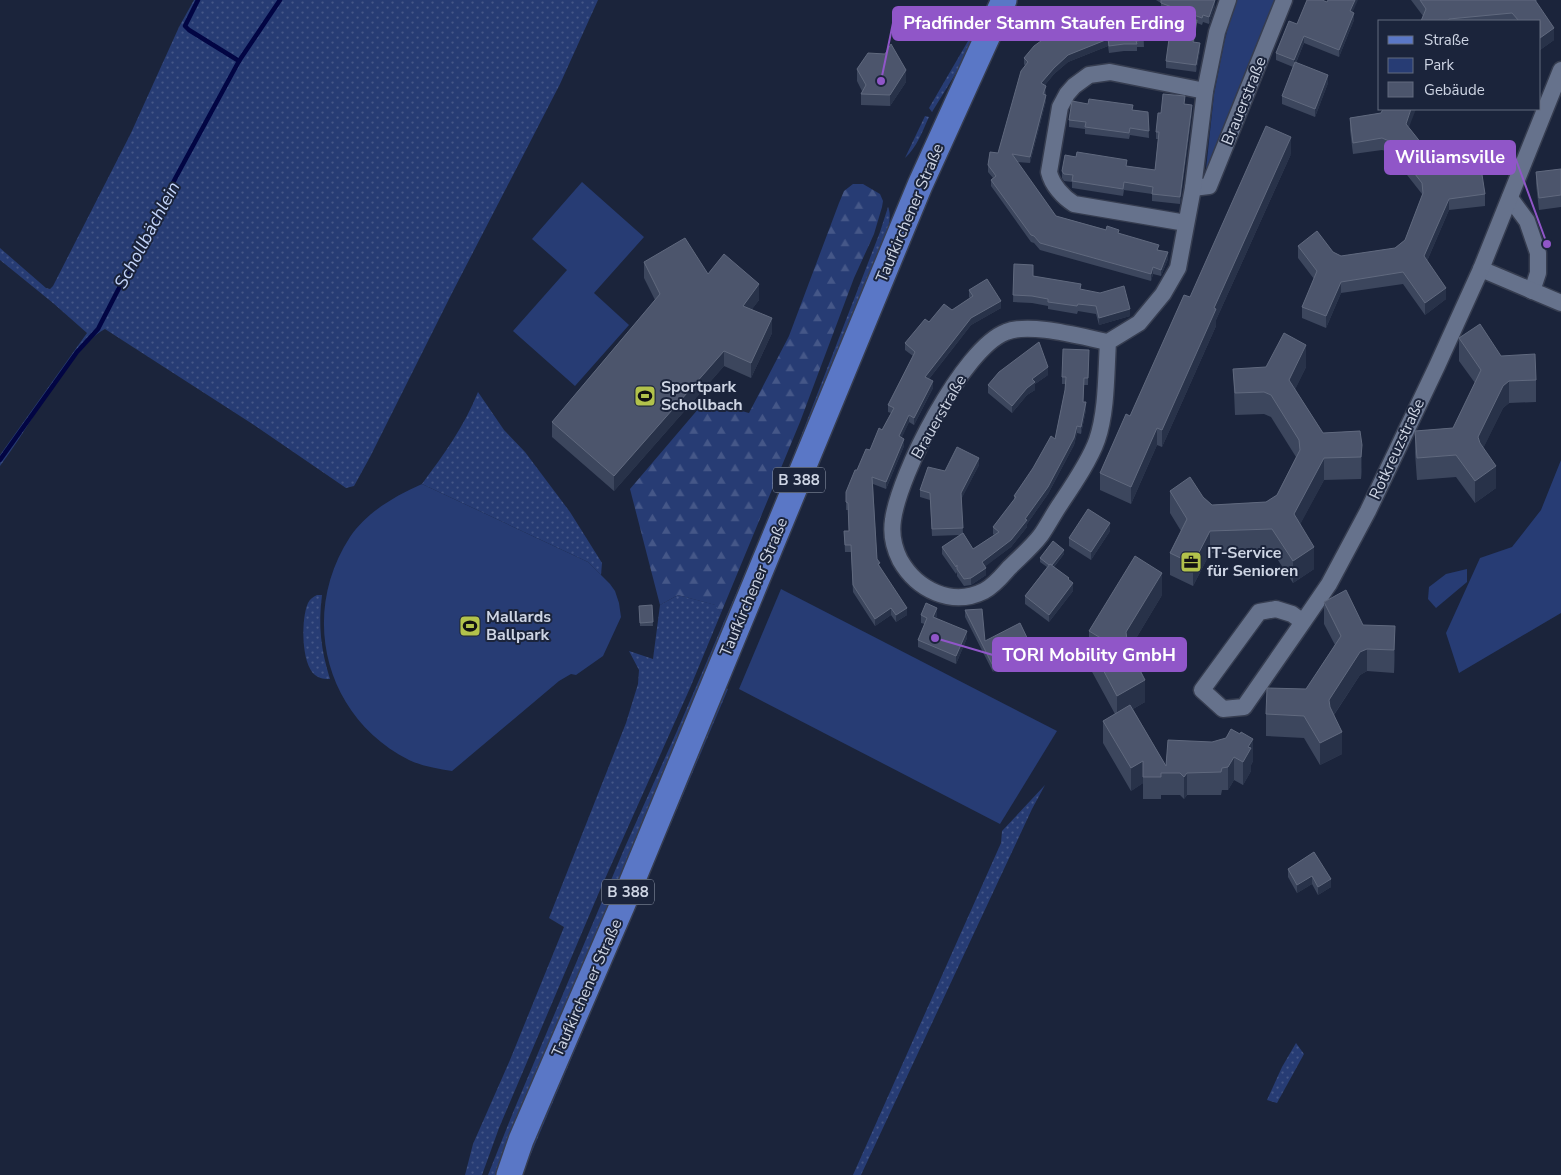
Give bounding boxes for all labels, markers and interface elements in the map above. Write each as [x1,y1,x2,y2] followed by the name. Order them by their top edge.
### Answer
[893,7,1195,40] callout: Pfadfinder Stamm Staufen Erding
[903,11,1185,35] text: Pfadfinder Stamm Staufen Erding
[1378,20,1541,110] legend
[1424,30,1469,50] text: Straße
[1216,53,1272,149] street label: Brauerstraße
[1424,55,1454,75] text: Park
[1424,80,1485,100] text: Gebäude
[871,140,949,286] street label: Taufkirchener Straße
[1385,141,1515,174] callout: Williamsville
[1395,145,1505,169] text: Williamsville
[109,177,185,293] water label: Schollbächlein
[906,371,972,463] street label: Brauerstraße
[661,376,743,416] place label: Sportpark Schollbach
[633,384,657,408] sports icon: Sportpark Schollbach
[1364,395,1430,503] street label: Rotkreuzstraße
[773,468,825,492] road number: B 388
[715,514,793,660] street label: Taufkirchener Straße
[1207,542,1298,582] place label: IT-Service für Senioren
[1179,550,1203,574] office icon: IT-Service für Senioren
[486,606,551,646] place label: Mallards Ballpark
[458,614,482,638] sports icon: Mallards Ballpark
[993,638,1186,671] callout: TORI Mobility GmbH
[1002,643,1176,667] text: TORI Mobility GmbH
[602,880,654,904] road number: B 388
[547,916,627,1060] street label: Taufkirchener Straße

